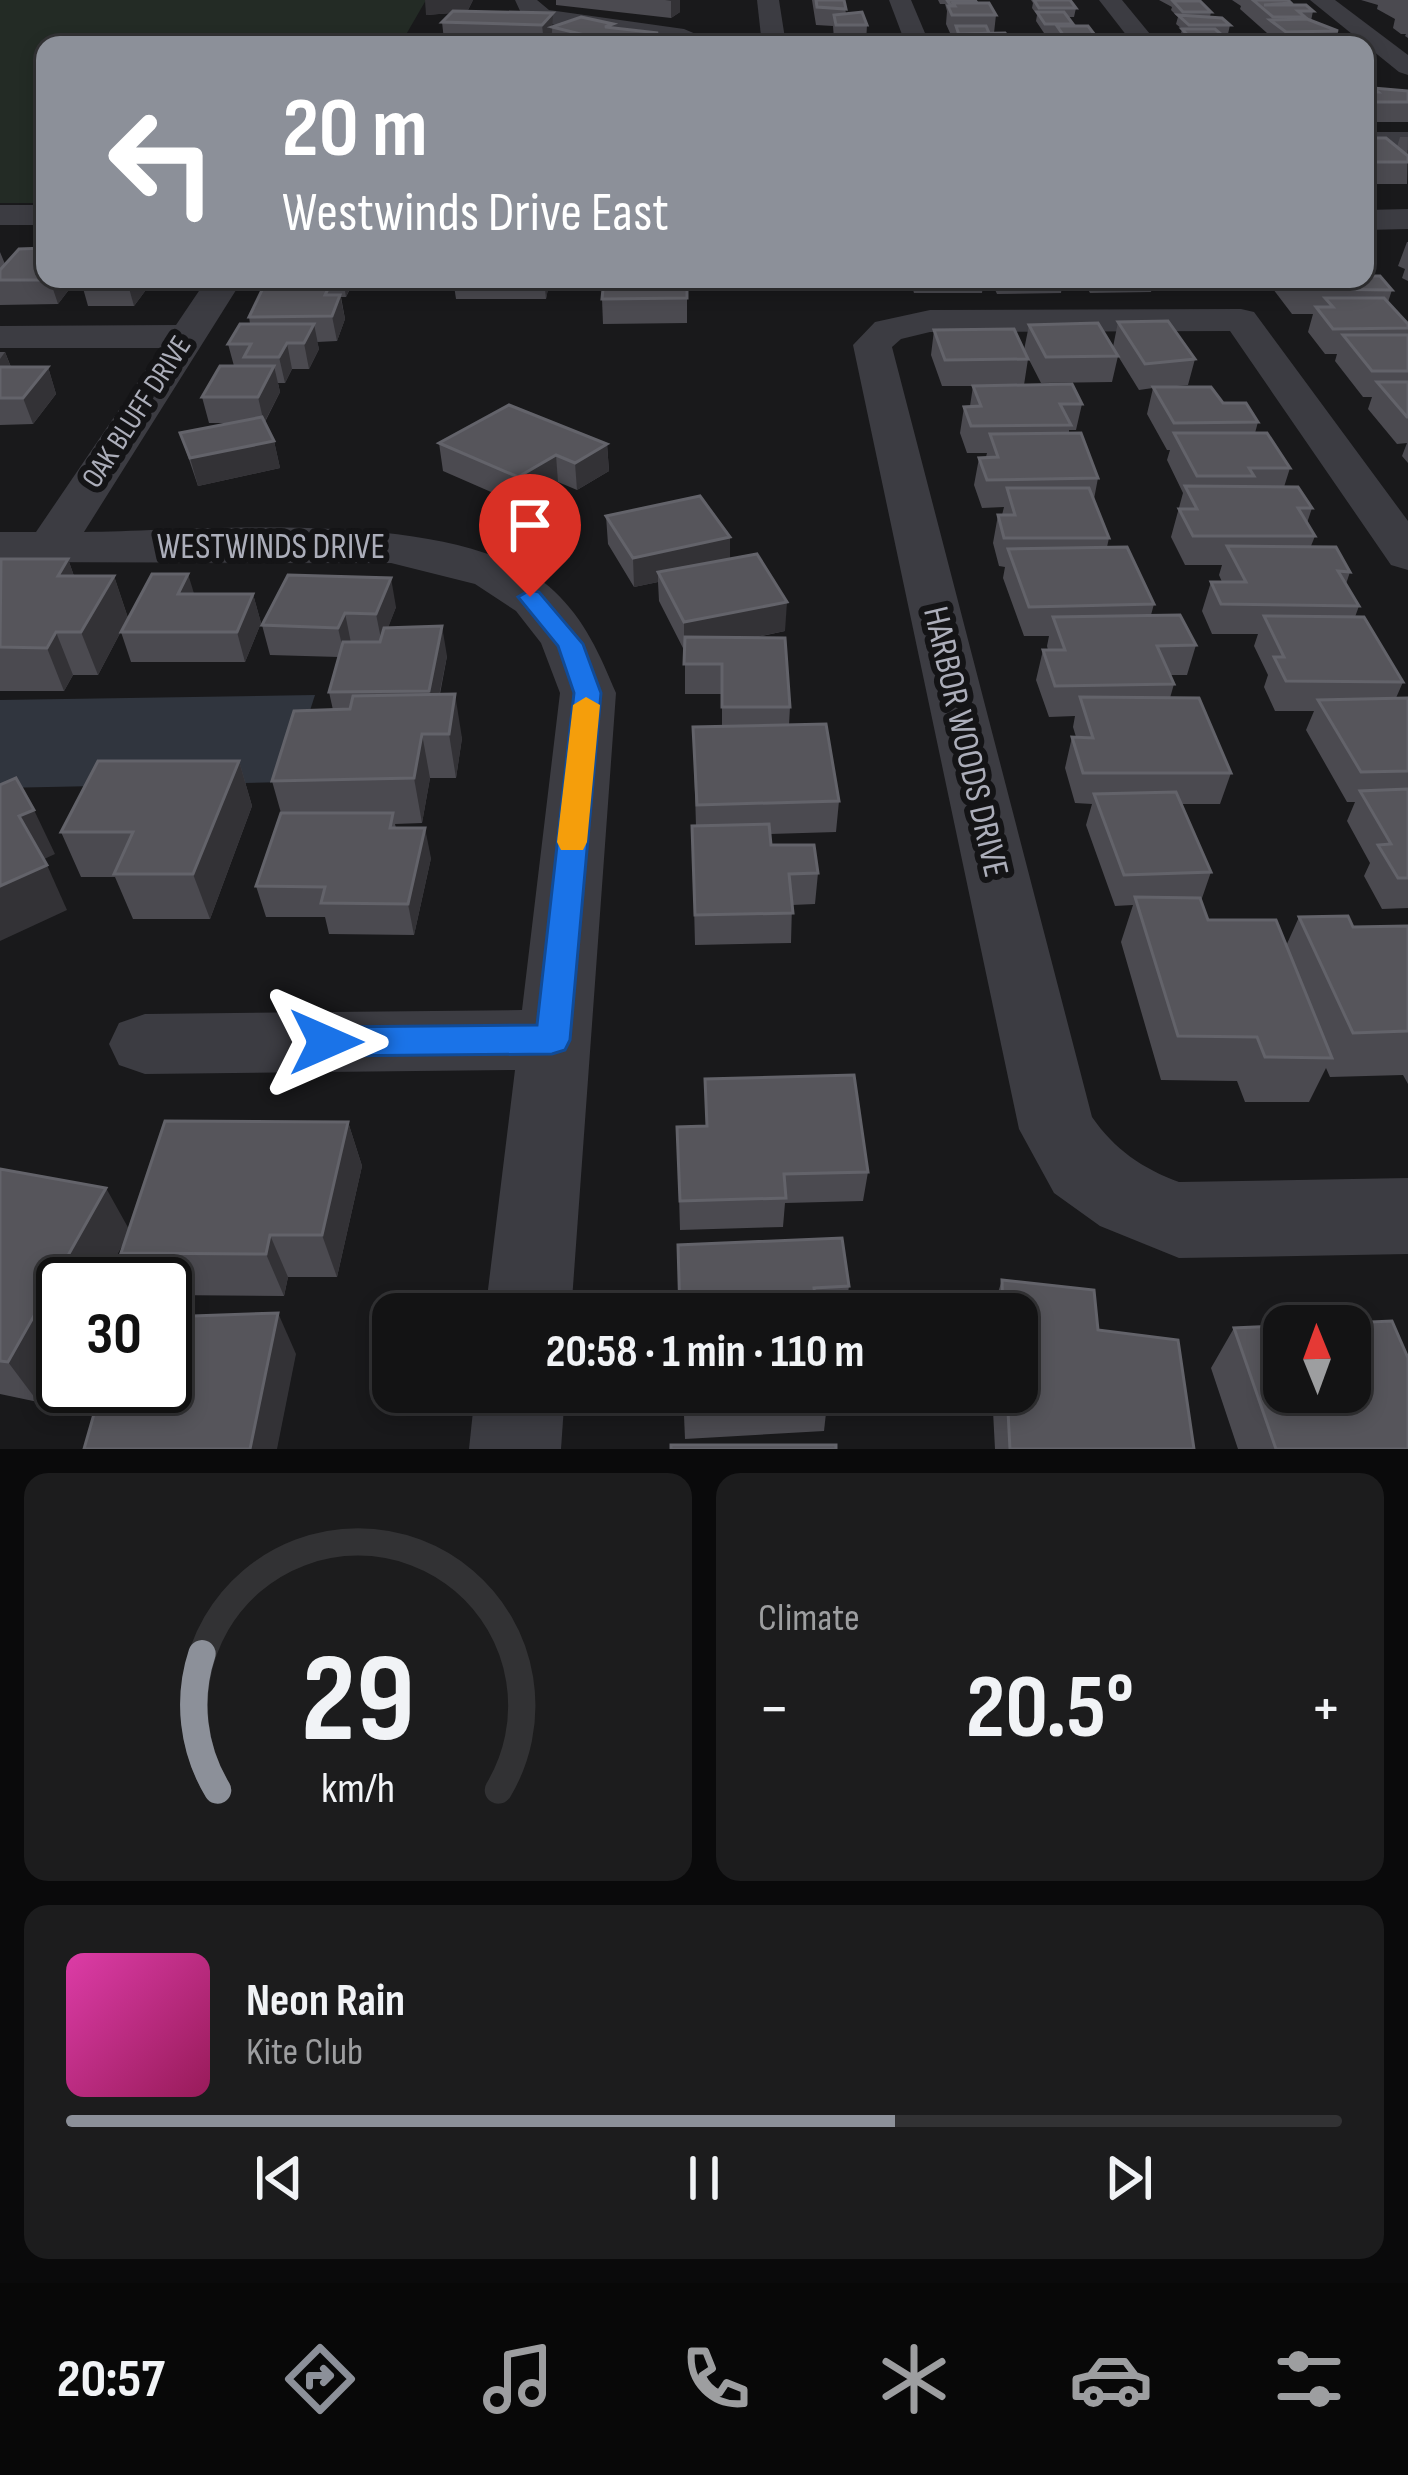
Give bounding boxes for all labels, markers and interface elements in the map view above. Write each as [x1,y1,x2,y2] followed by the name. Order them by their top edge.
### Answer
[282,79,428,180] text: 20 m
[84,84,240,240] icon: left
[282,181,669,246] text: Westwinds Drive East
[75,329,199,495] street label: OAK BLUFF DRIVE
[479,474,581,597] pin
[497,492,563,558] icon: arrive
[157,526,385,569] street label: WESTWINDS DRIVE
[913,602,1017,882] street label: HARBOR WOODS DRIVE
[263,979,389,1105] position arrow
[36,1257,192,1413] speed limit sign: 30
[1263,1305,1371,1413] north arrow
[1263,1305,1371,1413] map controls
[546,1325,864,1380] text: 20:58 · 1 min · 110 m
[758,1595,860,1642] text: Climate
[301,1627,415,1776] text: 29
[966,1655,1134,1763] text: 20.5°
[758,1670,790,1749] text: −
[1310,1670,1342,1749] text: +
[321,1763,395,1815] text: km/h
[246,1974,405,2029] text: Neon Rain
[246,2029,363,2076] text: Kite Club
[246,2145,312,2211] icon: previous
[671,2145,737,2211] icon: pause
[1096,2145,1162,2211] icon: next
[278,2337,362,2421] icon: directions
[476,2337,560,2421] icon: music
[674,2337,758,2421] icon: phone
[872,2337,956,2421] icon: climate
[1069,2337,1153,2421] icon: car
[1267,2337,1351,2421] icon: filters
[57,2347,165,2412] text: 20:57

